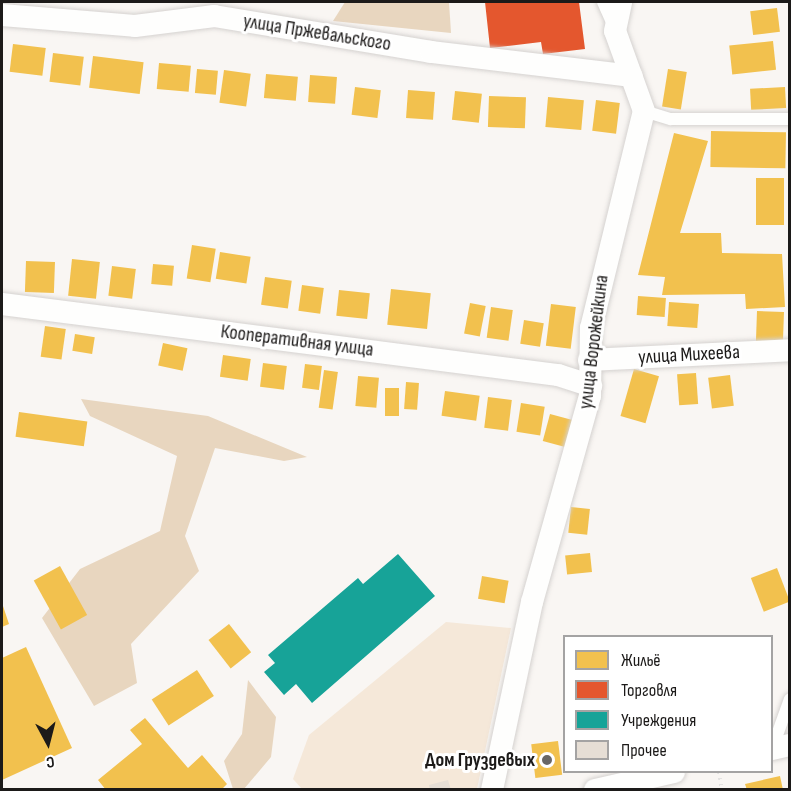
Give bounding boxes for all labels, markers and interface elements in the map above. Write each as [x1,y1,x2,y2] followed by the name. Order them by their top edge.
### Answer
[241,9,393,57] street label: улица Пржевальского
[574,274,614,410] street label: улица Ворожейкина
[219,320,375,362] street label: Кооперативная улица
[638,340,740,370] street label: улица Михеева
[563,635,773,773] legend
[621,650,661,671] text: Жильё
[621,680,677,701] text: Торговля
[621,710,696,731] text: Учреждения
[18,713,78,773] north arrow
[621,740,667,761] text: Прочее
[425,748,535,772] place label: Дом Груздевых
[45,751,55,771] text: С
[540,753,554,767] marker: Дом Груздевых

